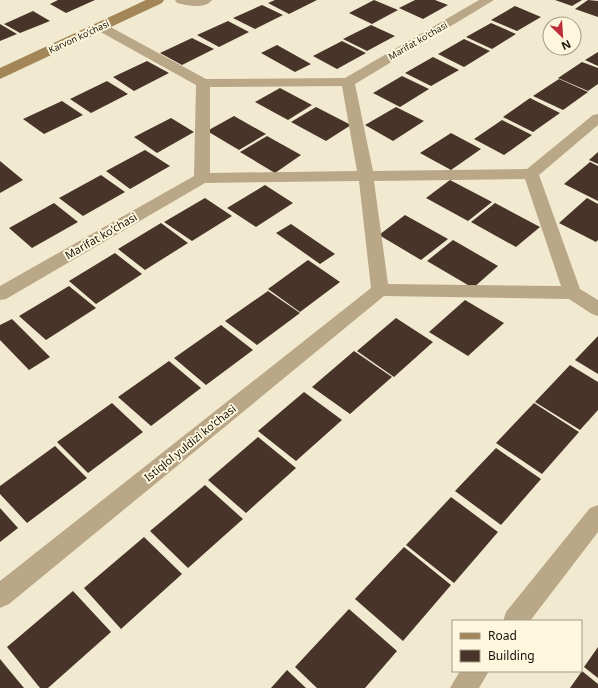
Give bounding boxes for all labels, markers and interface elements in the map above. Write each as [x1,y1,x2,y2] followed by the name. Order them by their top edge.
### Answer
[542,16,582,56] north arrow
[46,17,111,56] street label: Karvon ko'chasi
[386,18,450,63] street label: Marifat ko'chasi
[559,37,574,54] text: N
[62,209,140,262] street label: Marifat ko'chasi
[141,401,239,484] street label: Istiqlol yuldizi ko'chasi
[452,620,582,672] legend
[488,627,517,644] text: Road
[488,647,535,664] text: Building

